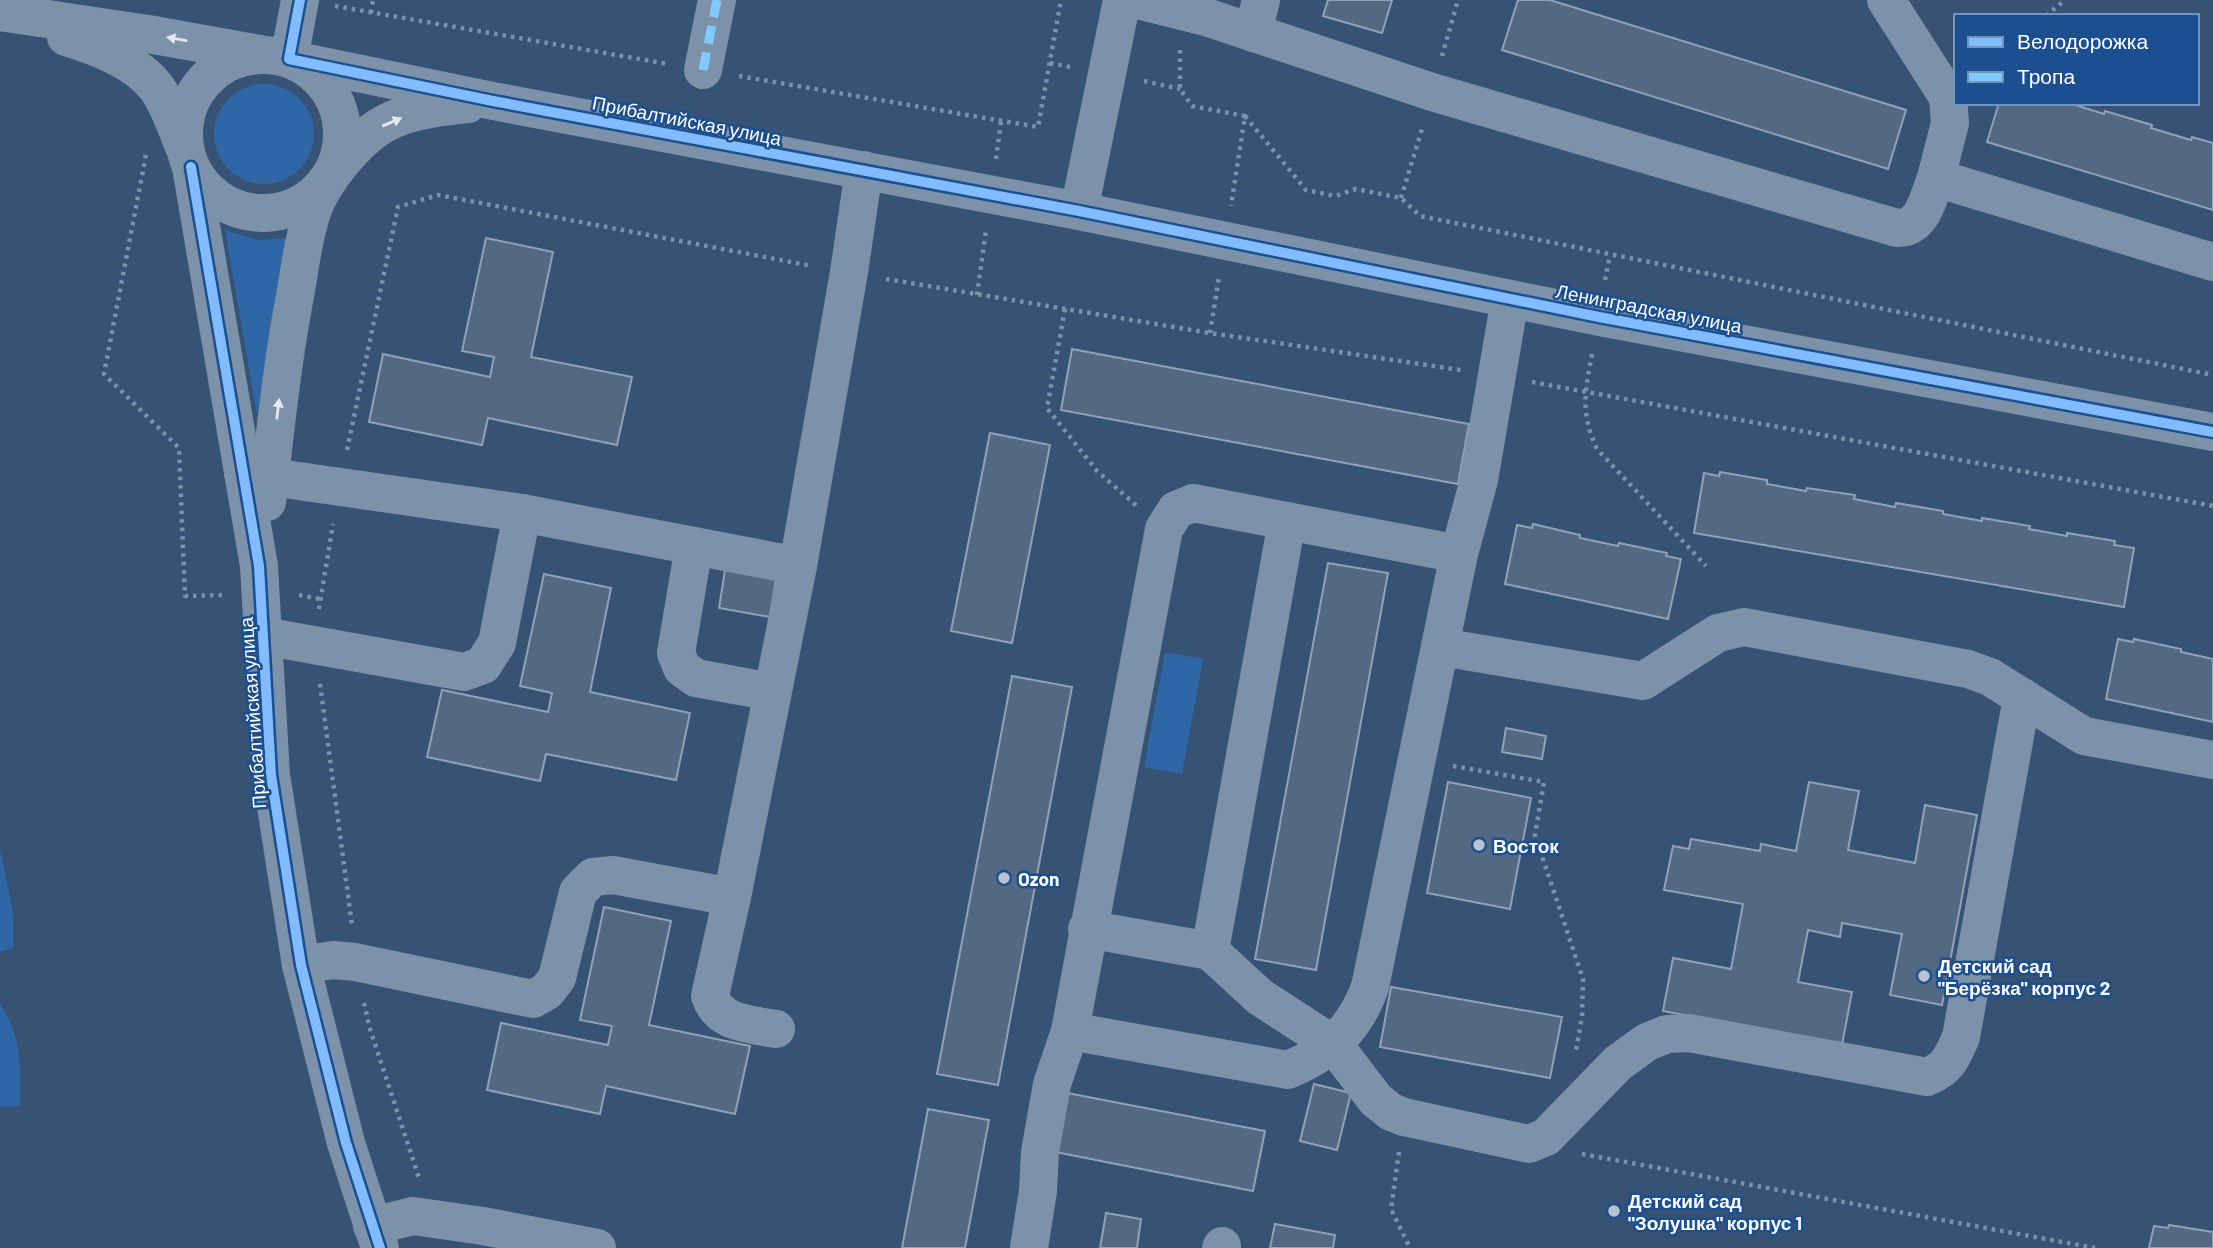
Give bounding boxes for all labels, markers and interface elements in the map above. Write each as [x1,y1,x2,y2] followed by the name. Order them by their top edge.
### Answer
[1954,14,2199,105] legend
[2017,28,2148,53] text: Велодорожка
[166,34,188,45] one-way arrow
[2017,63,2075,88] text: Тропа
[591,90,784,150] street label: Прибалтийская улица
[382,116,403,127] one-way arrow
[1554,279,1744,337] street label: Ленинградская улица
[273,398,284,420] one-way arrow
[234,616,270,810] street label: Прибалтийская улица
[1493,834,1559,857] place label: Восток
[1471,837,1487,853] marker: Восток
[1018,867,1060,890] place label: Ozon
[996,870,1012,886] marker: Ozon
[1938,954,2110,999] place label: Детский сад "Берёзка" корпус 2
[1916,968,1932,984] marker: Детский сад "Берёзка" корпус 2
[1628,1189,1802,1234] place label: Детский сад "Золушка" корпус 1
[1606,1203,1622,1219] marker: Детский сад "Золушка" корпус 1

